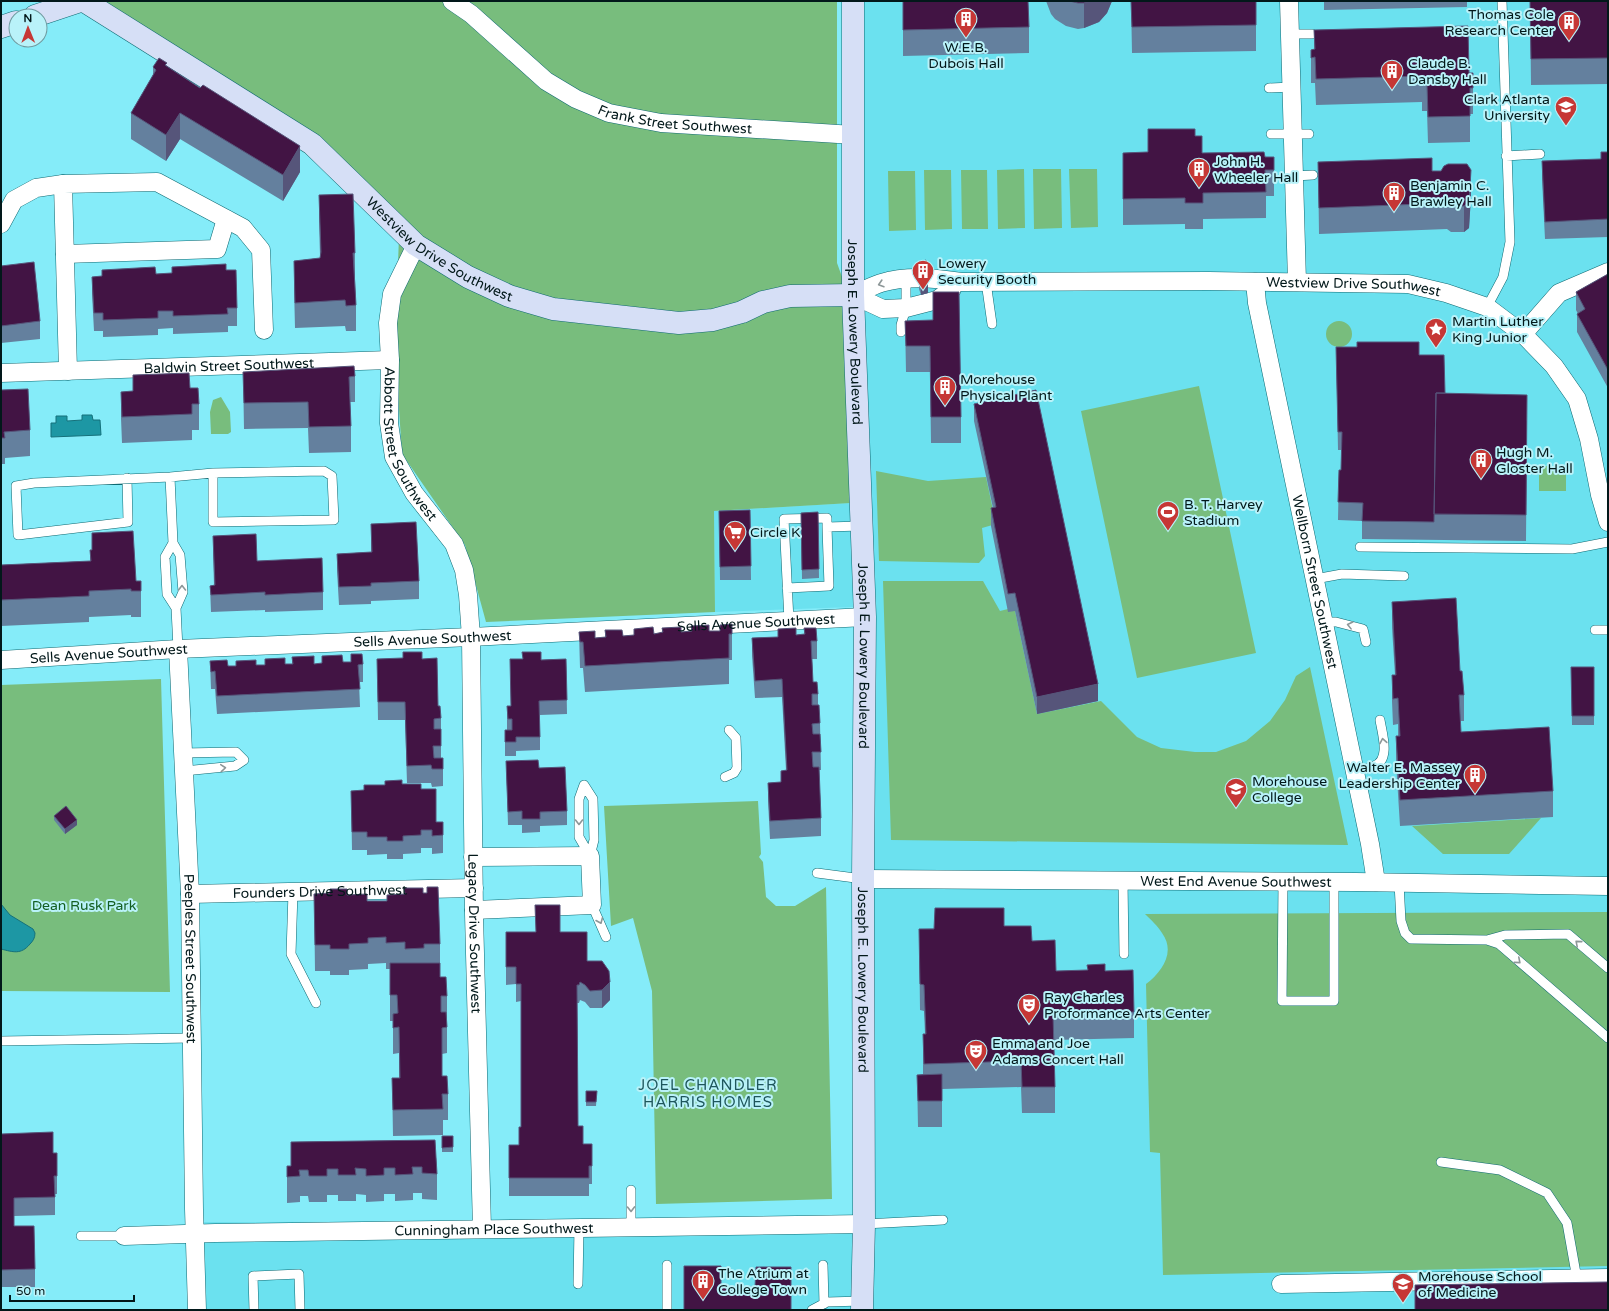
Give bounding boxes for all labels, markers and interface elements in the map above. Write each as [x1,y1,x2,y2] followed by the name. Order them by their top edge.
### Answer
[953,6,979,39] building icon: W.E.B. Dubois Hall
[1444,6,1555,39] place label: Thomas Cole Research Center
[8,8,48,48] north arrow
[1556,9,1582,42] building icon: Thomas Cole Research Center
[23,12,32,25] text: N
[928,39,1004,72] place label: W.E.B. Dubois Hall
[1408,55,1487,88] place label: Claude B. Dansby Hall
[1379,58,1405,91] building icon: Claude B. Dansby Hall
[1464,91,1550,124] place label: Clark Atlanta University
[1553,94,1579,127] school or university icon: Clark Atlanta University
[595,101,753,138] street label: Frank Street Southwest
[1214,153,1298,186] place label: John H. Wheeler Hall
[1186,156,1212,189] building icon: John H. Wheeler Hall
[1410,177,1492,210] place label: Benjamin C. Brawley Hall
[1381,180,1407,213] building icon: Benjamin C. Brawley Hall
[362,193,515,306] street label: Westview Drive Southwest
[844,239,866,425] street label: Joseph E. Lowery Boulevard
[938,255,1036,288] place label: Lowery Security Booth
[910,258,936,291] building icon: Lowery Security Booth
[1266,274,1443,301] street label: Westview Drive Southwest
[878,279,885,288] one-way arrow
[1452,313,1544,346] place label: Martin Luther King Junior
[1423,316,1449,349] place icon: Martin Luther King Junior
[143,355,315,377] street label: Baldwin Street Southwest
[380,366,441,525] street label: Abbott Street Southwest
[960,371,1053,404] place label: Morehouse Physical Plant
[932,374,958,407] building icon: Morehouse Physical Plant
[1496,444,1573,477] place label: Hugh M. Gloster Hall
[1468,447,1494,480] building icon: Hugh M. Gloster Hall
[1288,493,1341,671] street label: Wellborn Street Southwest
[1184,496,1263,529] place label: B. T. Harvey Stadium
[1155,499,1181,532] sports icon: B. T. Harvey Stadium
[722,519,748,552] supermarket icon: Circle K
[750,524,800,541] place label: Circle K
[854,562,873,749] street label: Joseph E. Lowery Boulevard
[178,584,186,590] one-way arrow
[677,610,836,636] street label: Sells Avenue Southwest
[1347,622,1353,630] one-way arrow
[353,627,513,651] street label: Sells Avenue Southwest
[29,641,189,667] street label: Sells Avenue Southwest
[1380,738,1388,744] one-way arrow
[1338,759,1461,792] place label: Walter E. Massey Leadership Center
[1462,762,1488,795] building icon: Walter E. Massey Leadership Center
[220,763,226,772] one-way arrow
[1252,773,1327,806] place label: Morehouse College
[1223,776,1249,809] school or university icon: Morehouse College
[575,819,583,825] one-way arrow
[464,853,485,1014] street label: Legacy Drive Southwest
[180,873,200,1044] street label: Peeples Street Southwest
[1140,873,1332,891] street label: West End Avenue Southwest
[233,881,408,902] street label: Founders Drive Southwest
[854,887,872,1073] street label: Joseph E. Lowery Boulevard
[32,897,137,914] park label: Dean Rusk Park
[595,917,603,924] one-way arrow
[1576,941,1583,948] one-way arrow
[1514,956,1521,963] one-way arrow
[1044,989,1210,1022] place label: Ray Charles Proformance Arts Center
[1016,992,1042,1025] theatre icon: Ray Charles Proformance Arts Center
[992,1035,1124,1068] place label: Emma and Joe Adams Concert Hall
[963,1038,989,1071] theatre icon: Emma and Joe Adams Concert Hall
[638,1076,778,1111] district label: JOEL CHANDLER HARRIS HOMES
[627,1206,635,1212] one-way arrow
[394,1220,594,1240] street label: Cunningham Place Southwest
[718,1265,810,1298] place label: The Atrium at College Town
[690,1268,716,1301] building icon: The Atrium at College Town
[1418,1268,1542,1301] place label: Morehouse School of Medicine
[1390,1271,1416,1304] school or university icon: Morehouse School of Medicine
[10,1277,134,1303] scale bar
[16,1284,45,1298] text: 50 m

